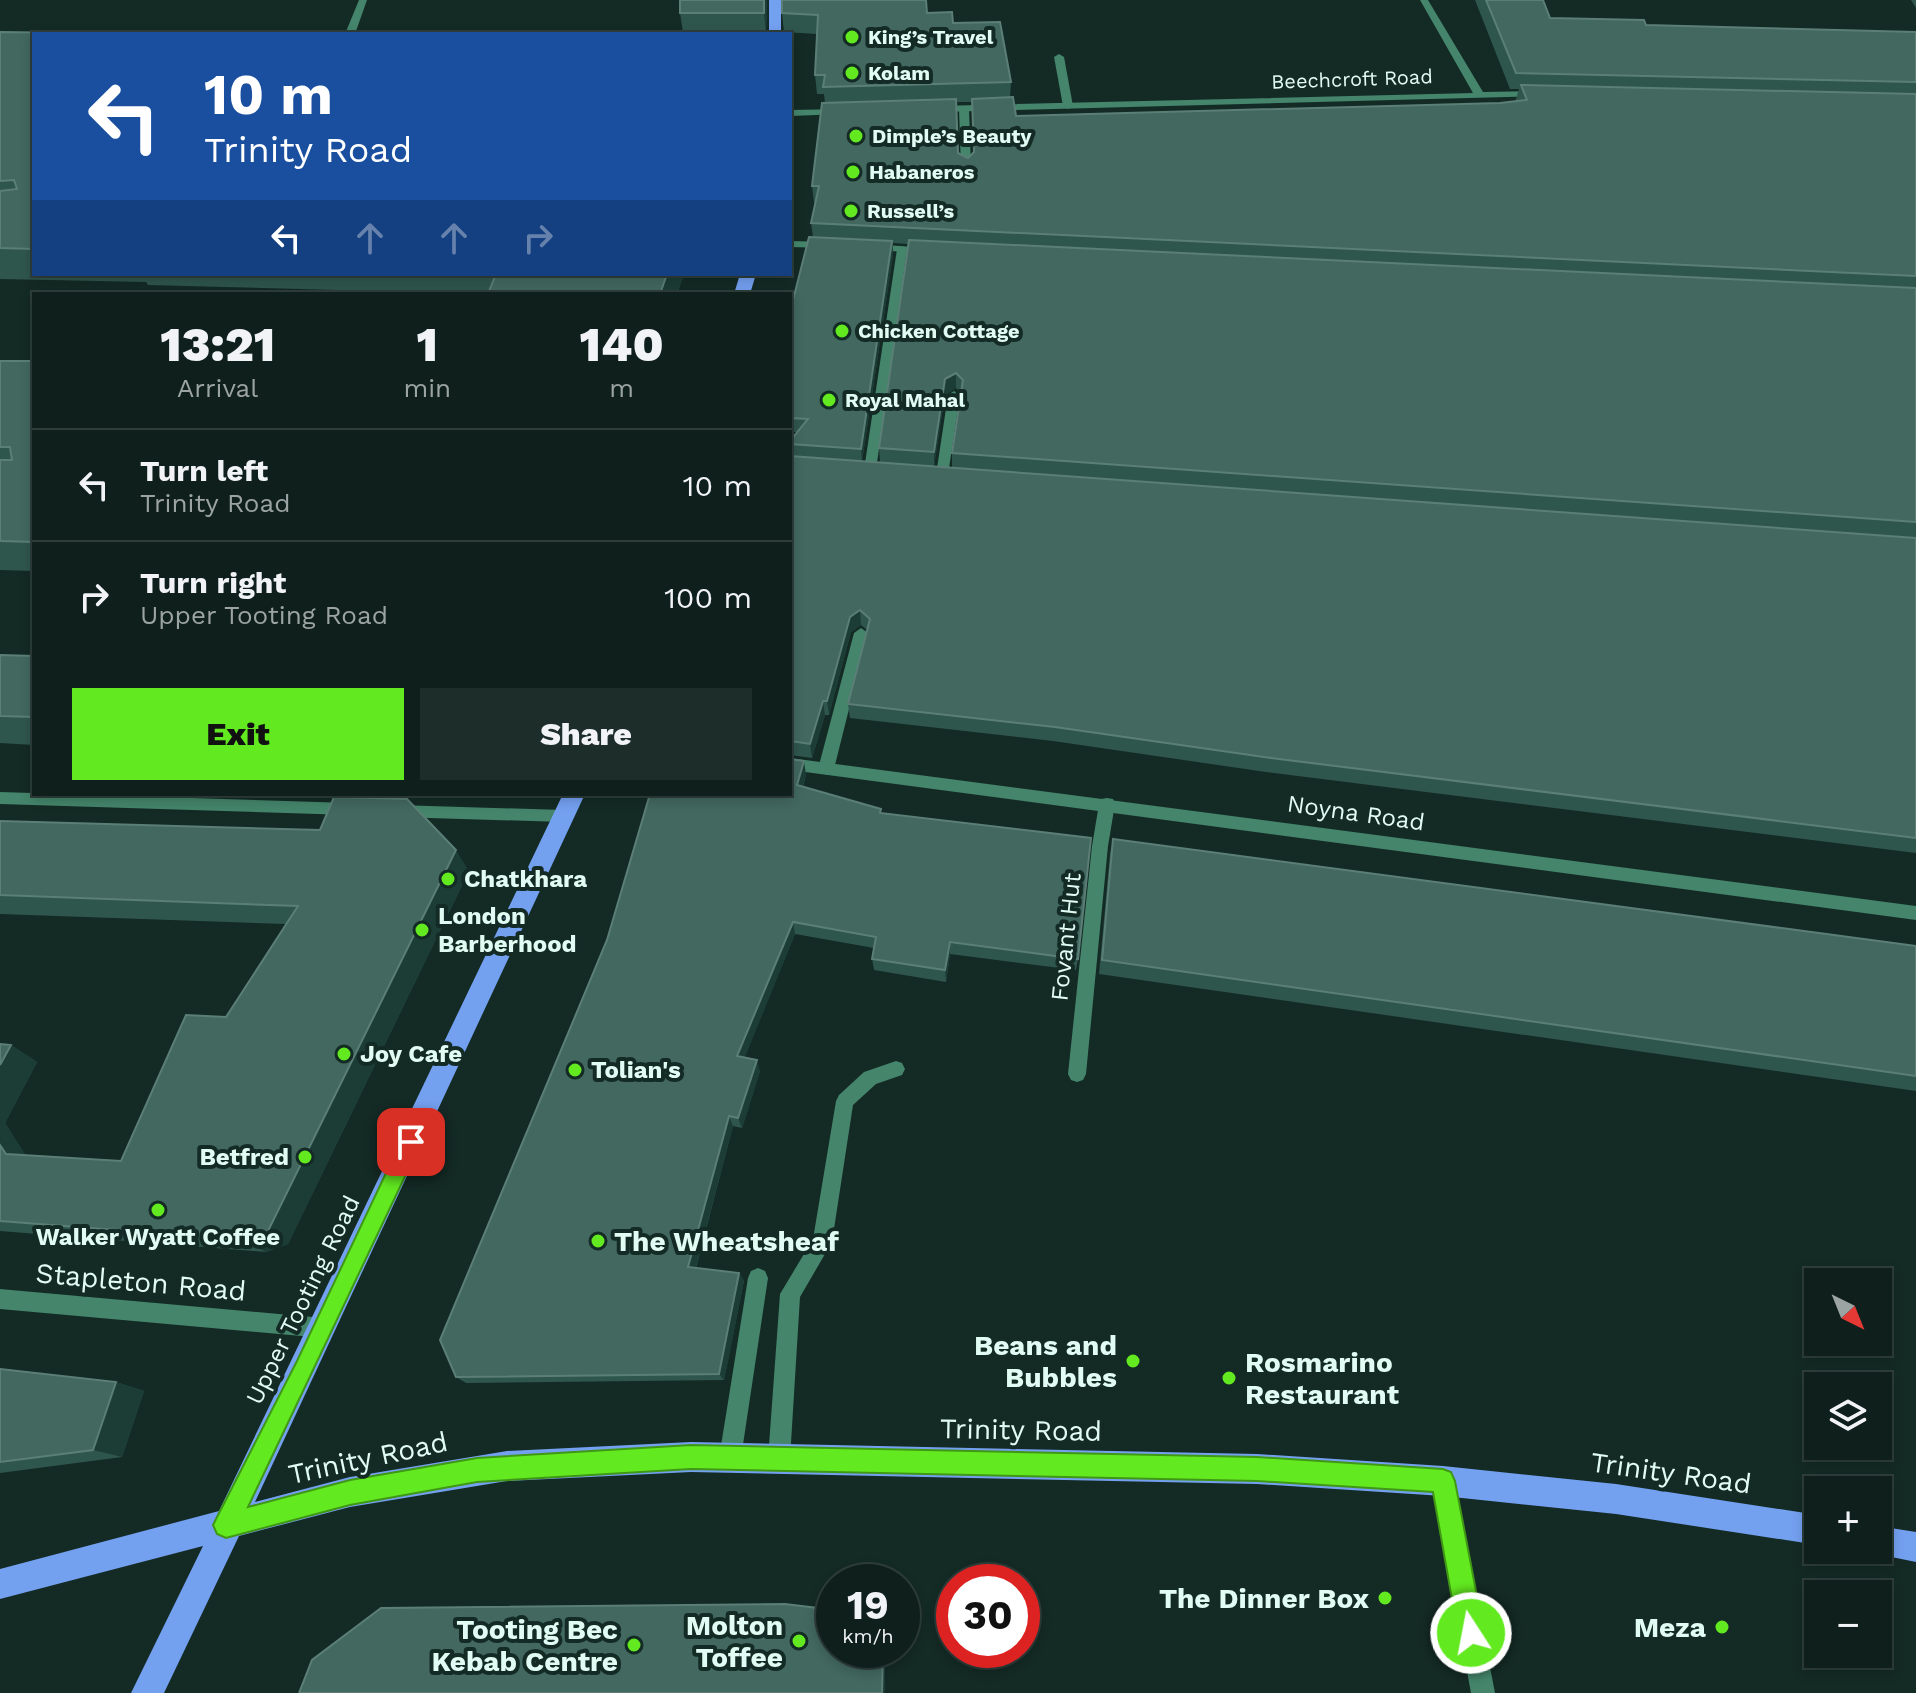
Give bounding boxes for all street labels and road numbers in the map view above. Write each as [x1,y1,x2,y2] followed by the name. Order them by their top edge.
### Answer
[1271,64,1433,94] street label: Beechcroft Road
[1285,789,1427,837] street label: Noyna Road
[1045,872,1087,1002] street label: Fovant Hut
[240,1191,366,1409] street label: Upper Tooting Road
[34,1256,248,1308] street label: Stapleton Road
[940,1412,1102,1448] street label: Trinity Road
[285,1425,451,1491] street label: Trinity Road
[1588,1445,1754,1501] street label: Trinity Road

